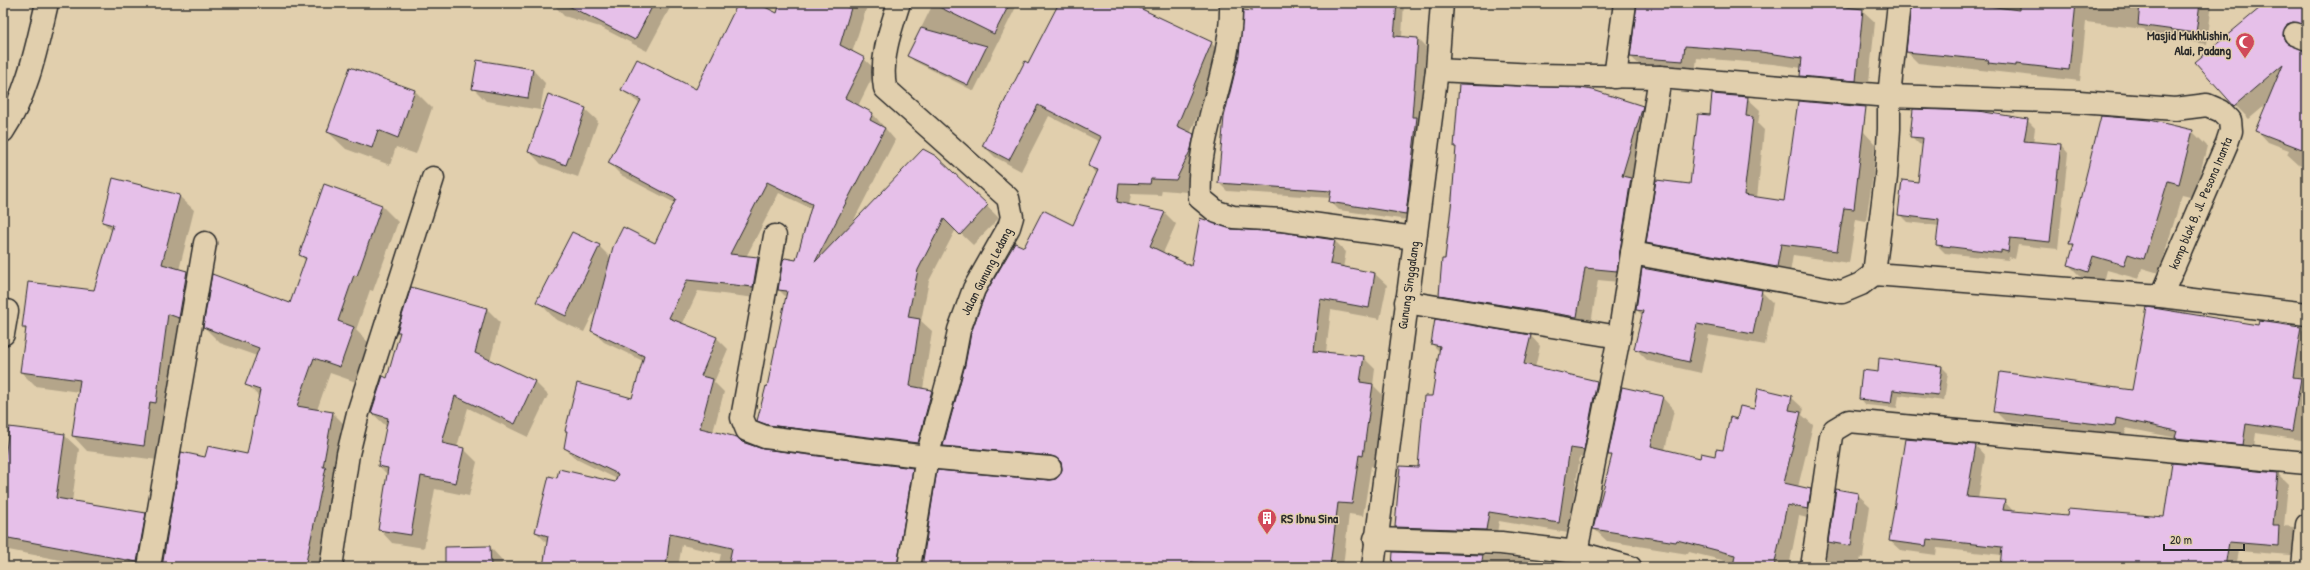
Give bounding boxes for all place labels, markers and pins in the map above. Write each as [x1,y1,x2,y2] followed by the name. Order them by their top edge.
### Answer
[2147,26,2231,60] place label: Masjid Mukhlishin, Alai, Padang
[2234,31,2256,59] mosque icon: Masjid Mukhlishin, Alai, Padang
[1256,507,1278,535] building icon: RS Ibnu Sina
[1281,509,1339,527] place label: RS Ibnu Sina

